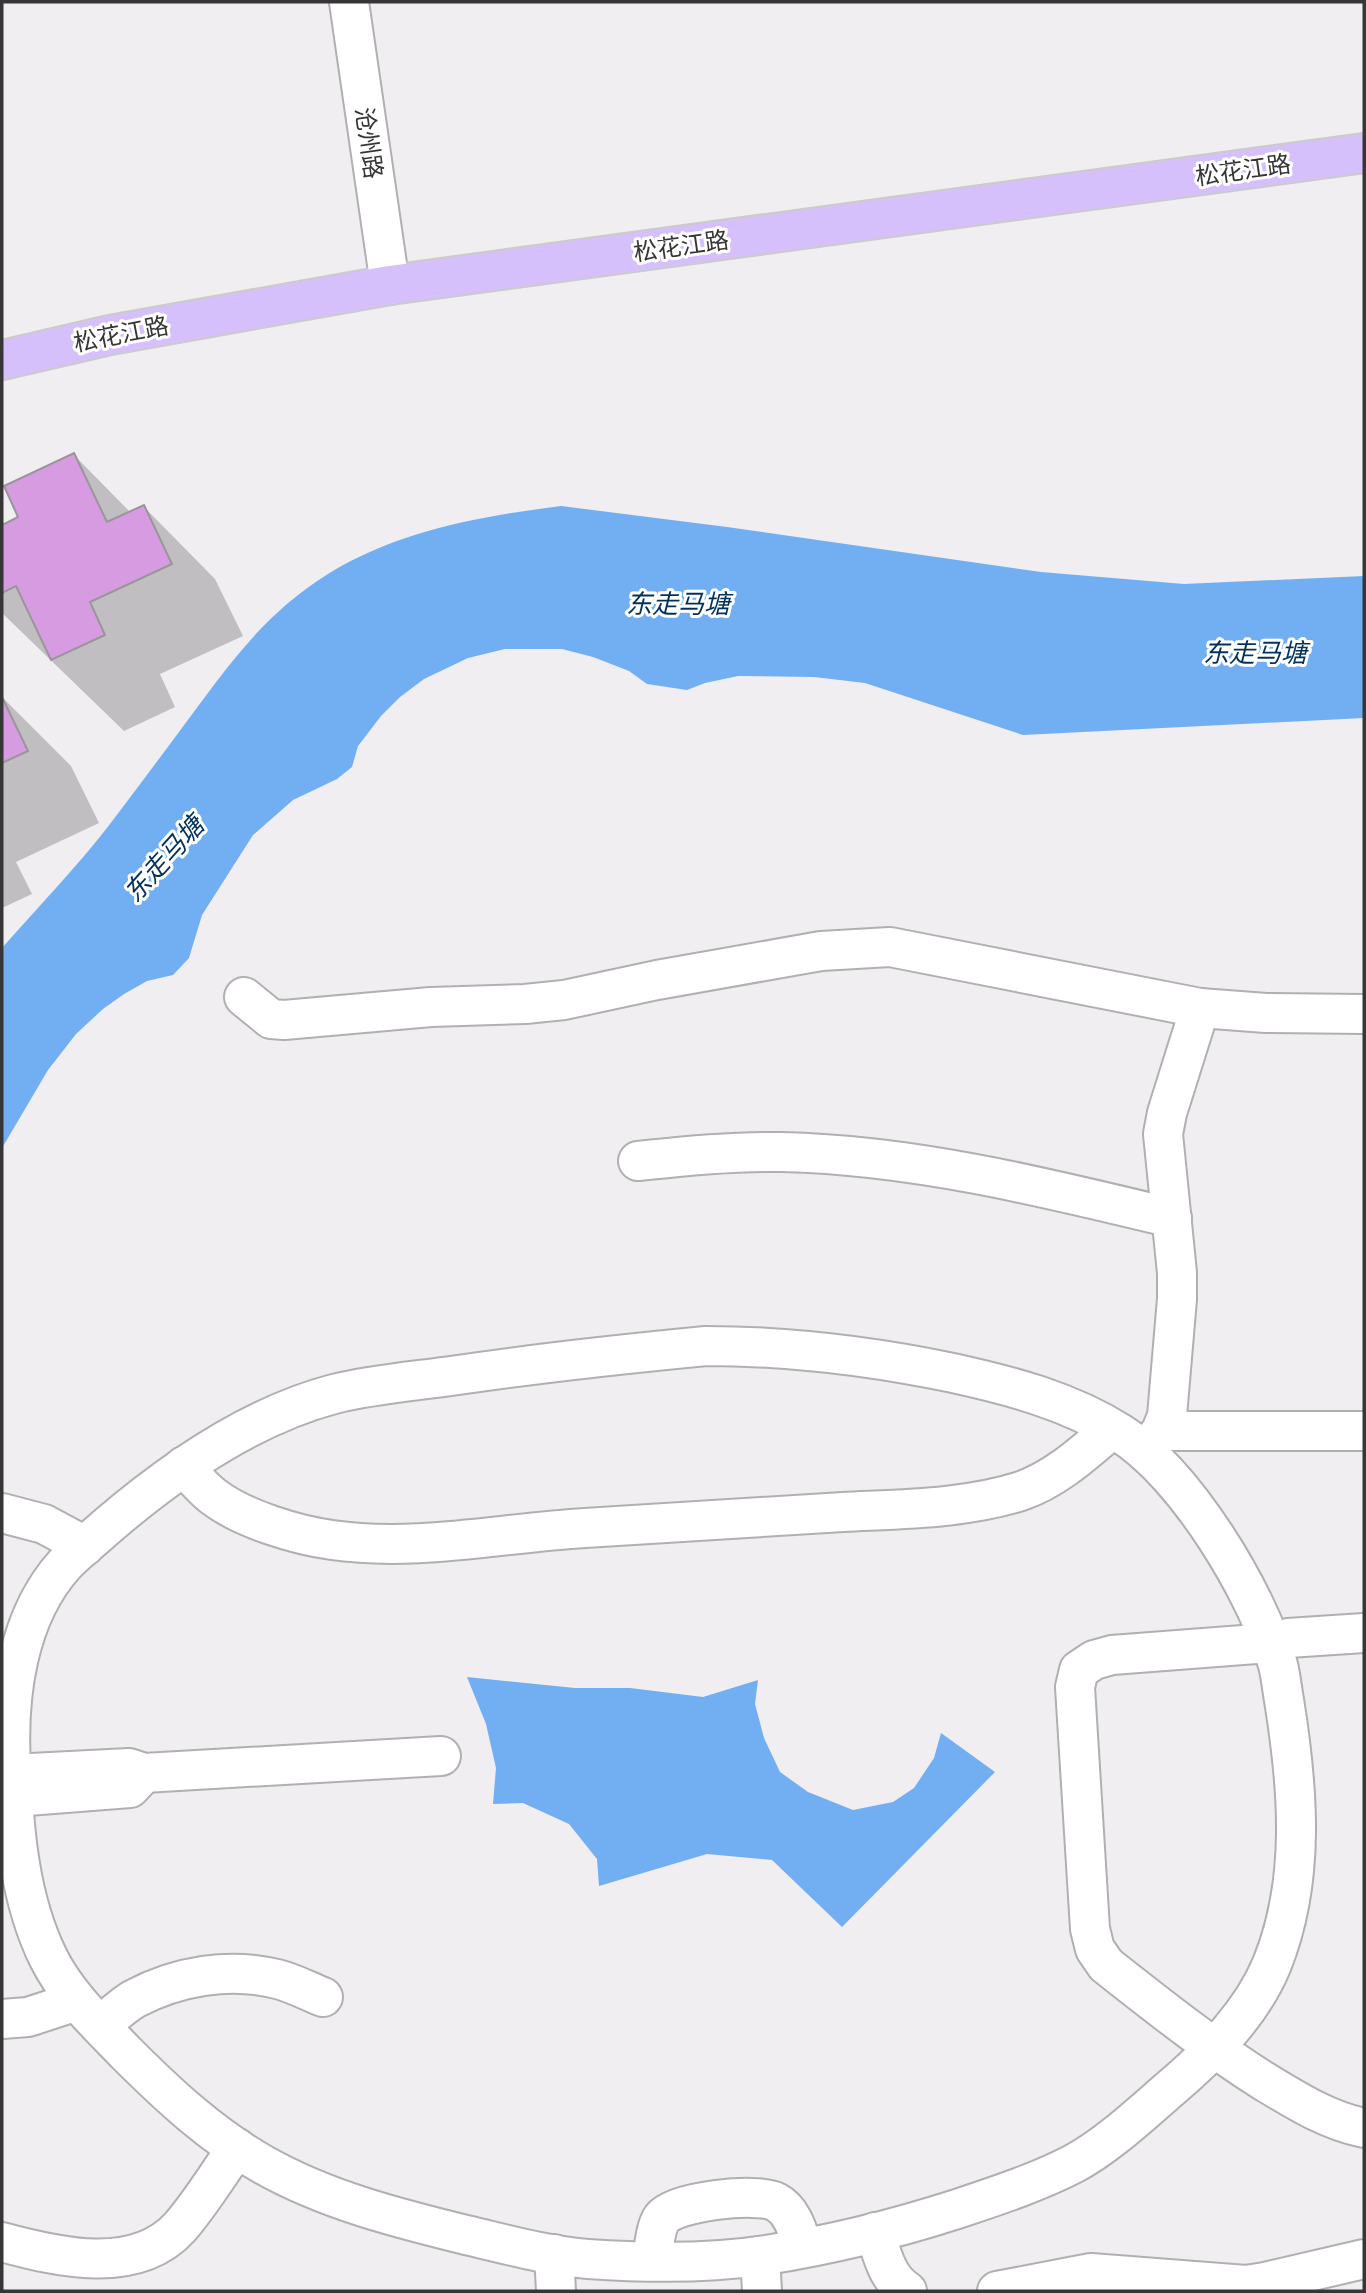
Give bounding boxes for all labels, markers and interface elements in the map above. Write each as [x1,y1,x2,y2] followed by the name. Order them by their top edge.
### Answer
[349,105,389,181] street label: 沧州路
[1193,148,1293,192] street label: 松花江路
[631,224,731,268] street label: 松花江路
[71,310,171,358] street label: 松花江路
[626,587,734,621] water label: 东走马塘
[1203,636,1311,670] water label: 东走马塘
[117,806,214,909] water label: 东走马塘

